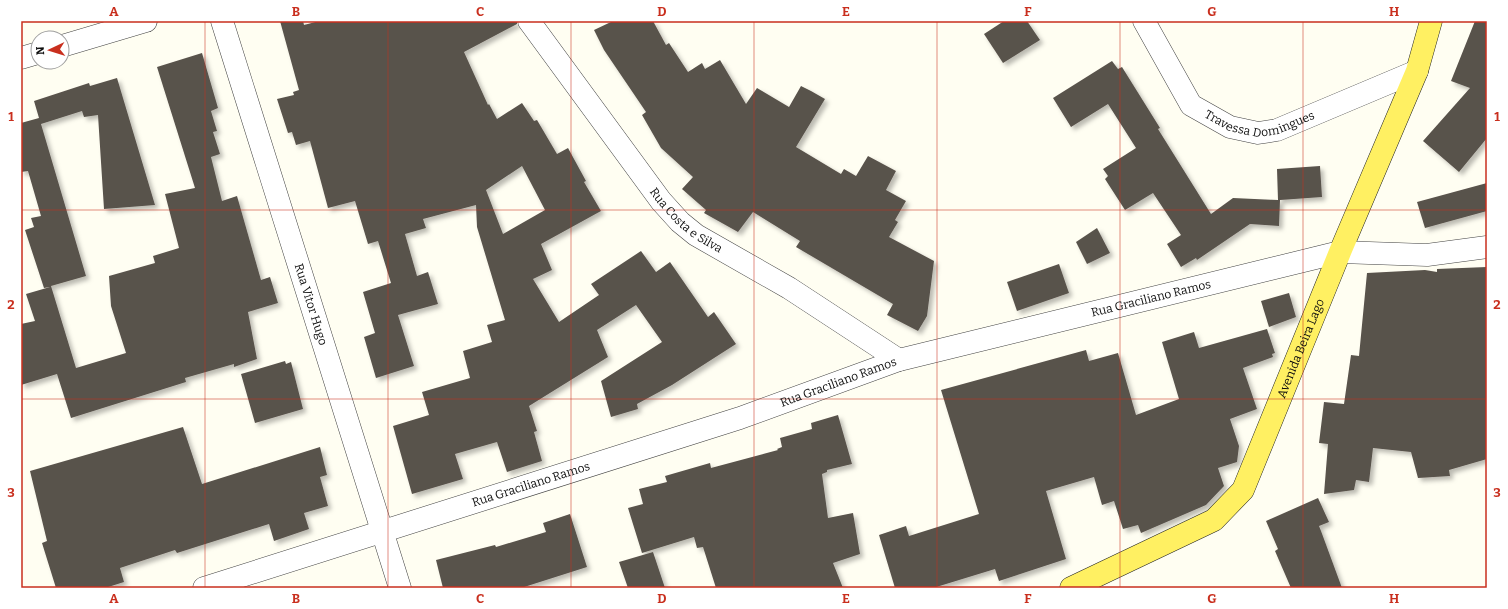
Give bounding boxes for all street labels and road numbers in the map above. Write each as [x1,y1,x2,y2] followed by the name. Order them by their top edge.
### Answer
[1202,103,1318,119] street label: Travessa Domingues
[647,185,725,256] street label: Rua Costa e Silva
[292,262,330,347] street label: Rua Vitor Hugo
[1090,277,1213,320] street label: Rua Graciliano Ramos
[1274,297,1327,400] street label: Avenida Beira Lago
[778,354,899,410] street label: Rua Graciliano Ramos
[470,459,592,510] street label: Rua Graciliano Ramos

